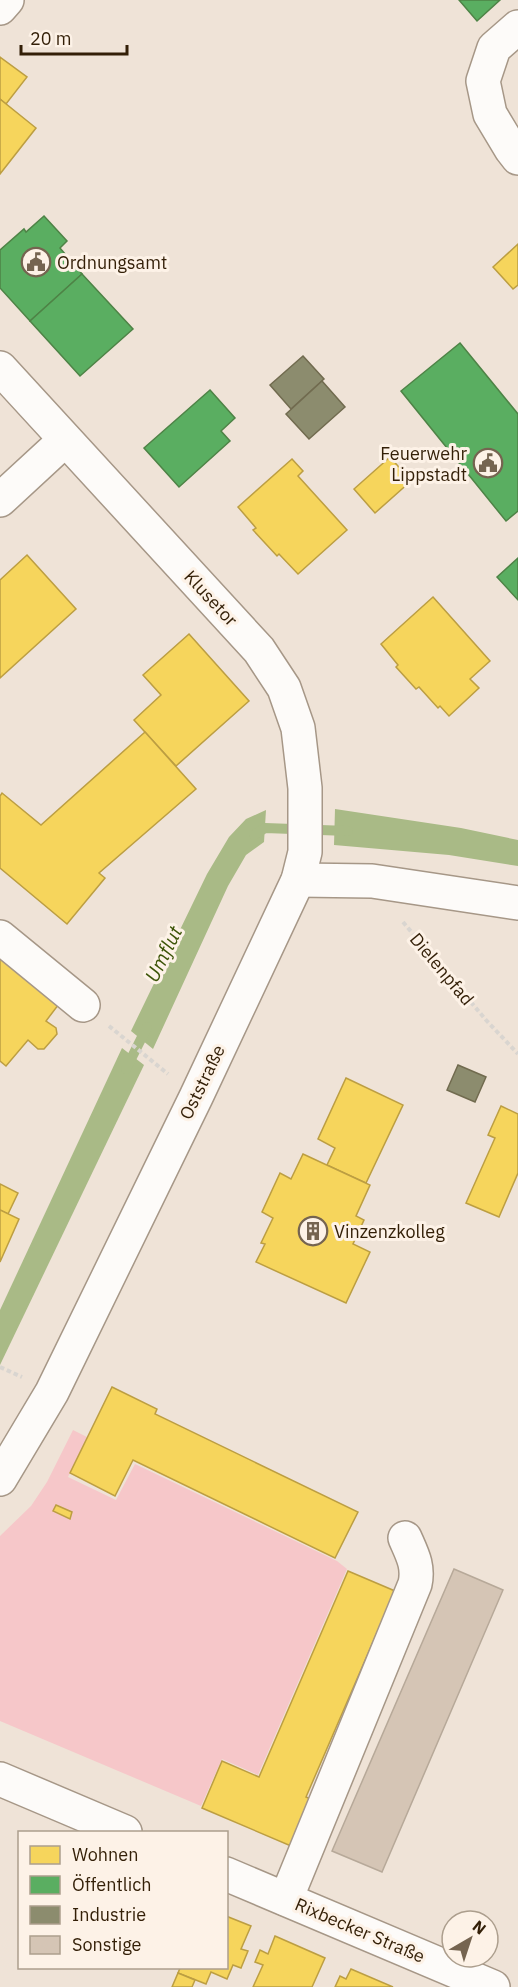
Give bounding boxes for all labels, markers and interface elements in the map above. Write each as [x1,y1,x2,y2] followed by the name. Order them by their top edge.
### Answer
[21,18,128,56] scale bar
[30,27,72,50] text: 20 m
[20,246,52,278] public building icon: Ordnungsamt
[57,251,167,274] place label: Ordnungsamt
[380,442,467,486] place label: Feuerwehr Lippstadt
[472,447,504,479] public building icon: Feuerwehr Lippstadt
[179,565,243,631] street label: Klusetor
[138,921,188,986] water label: Umflut
[405,928,479,1010] street label: Dielenpfad
[174,1041,230,1123] street label: Oststraße
[297,1215,329,1247] building icon: Vinzenzkolleg
[334,1220,445,1243] place label: Vinzenzkolleg
[18,1831,228,1969] legend
[72,1843,138,1866] text: Wohnen
[72,1873,151,1896] text: Öffentlich
[292,1892,428,1968] street label: Rixbecker Straße
[72,1903,146,1926] text: Industrie
[440,1909,500,1969] north arrow
[469,1916,490,1939] text: N
[72,1933,142,1956] text: Sonstige

